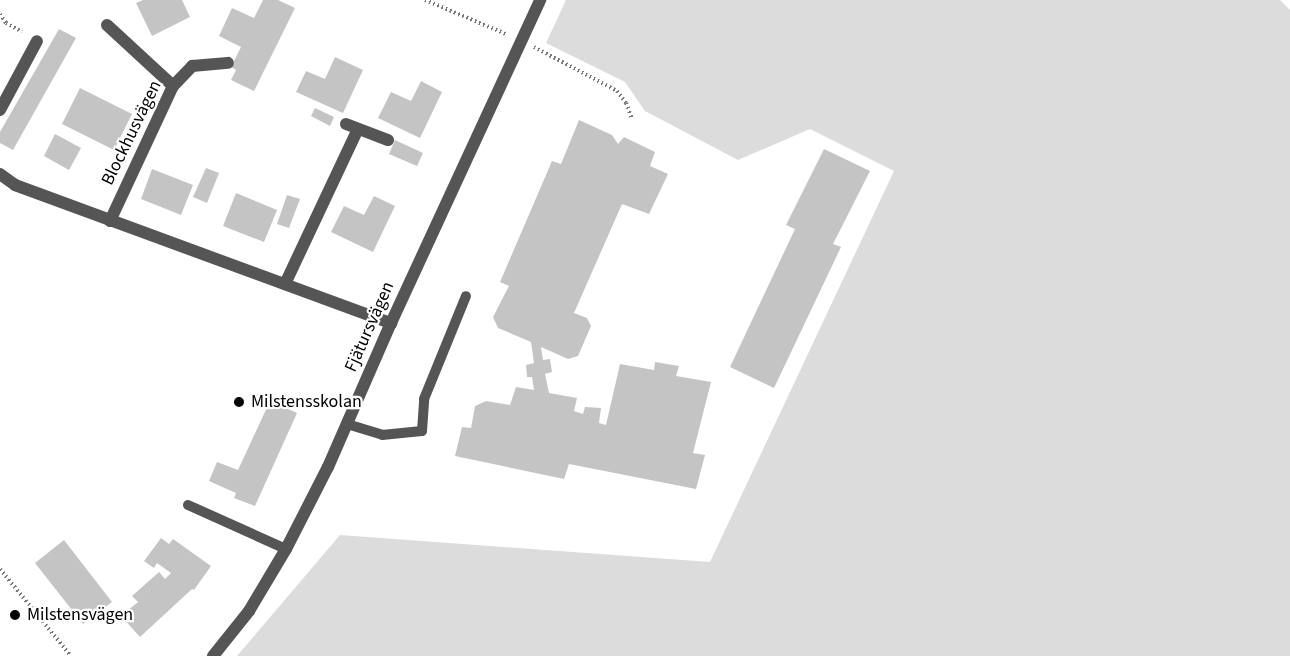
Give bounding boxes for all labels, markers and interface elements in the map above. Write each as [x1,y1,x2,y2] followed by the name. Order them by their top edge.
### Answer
[97,77,167,189] street label: Blockhusvägen
[341,279,399,375] street label: Fjätursvägen
[251,391,362,413] place label: Milstensskolan
[232,395,246,409] marker: Milstensskolan
[27,604,133,626] place label: Milstensvägen
[8,608,22,622] marker: Milstensvägen

